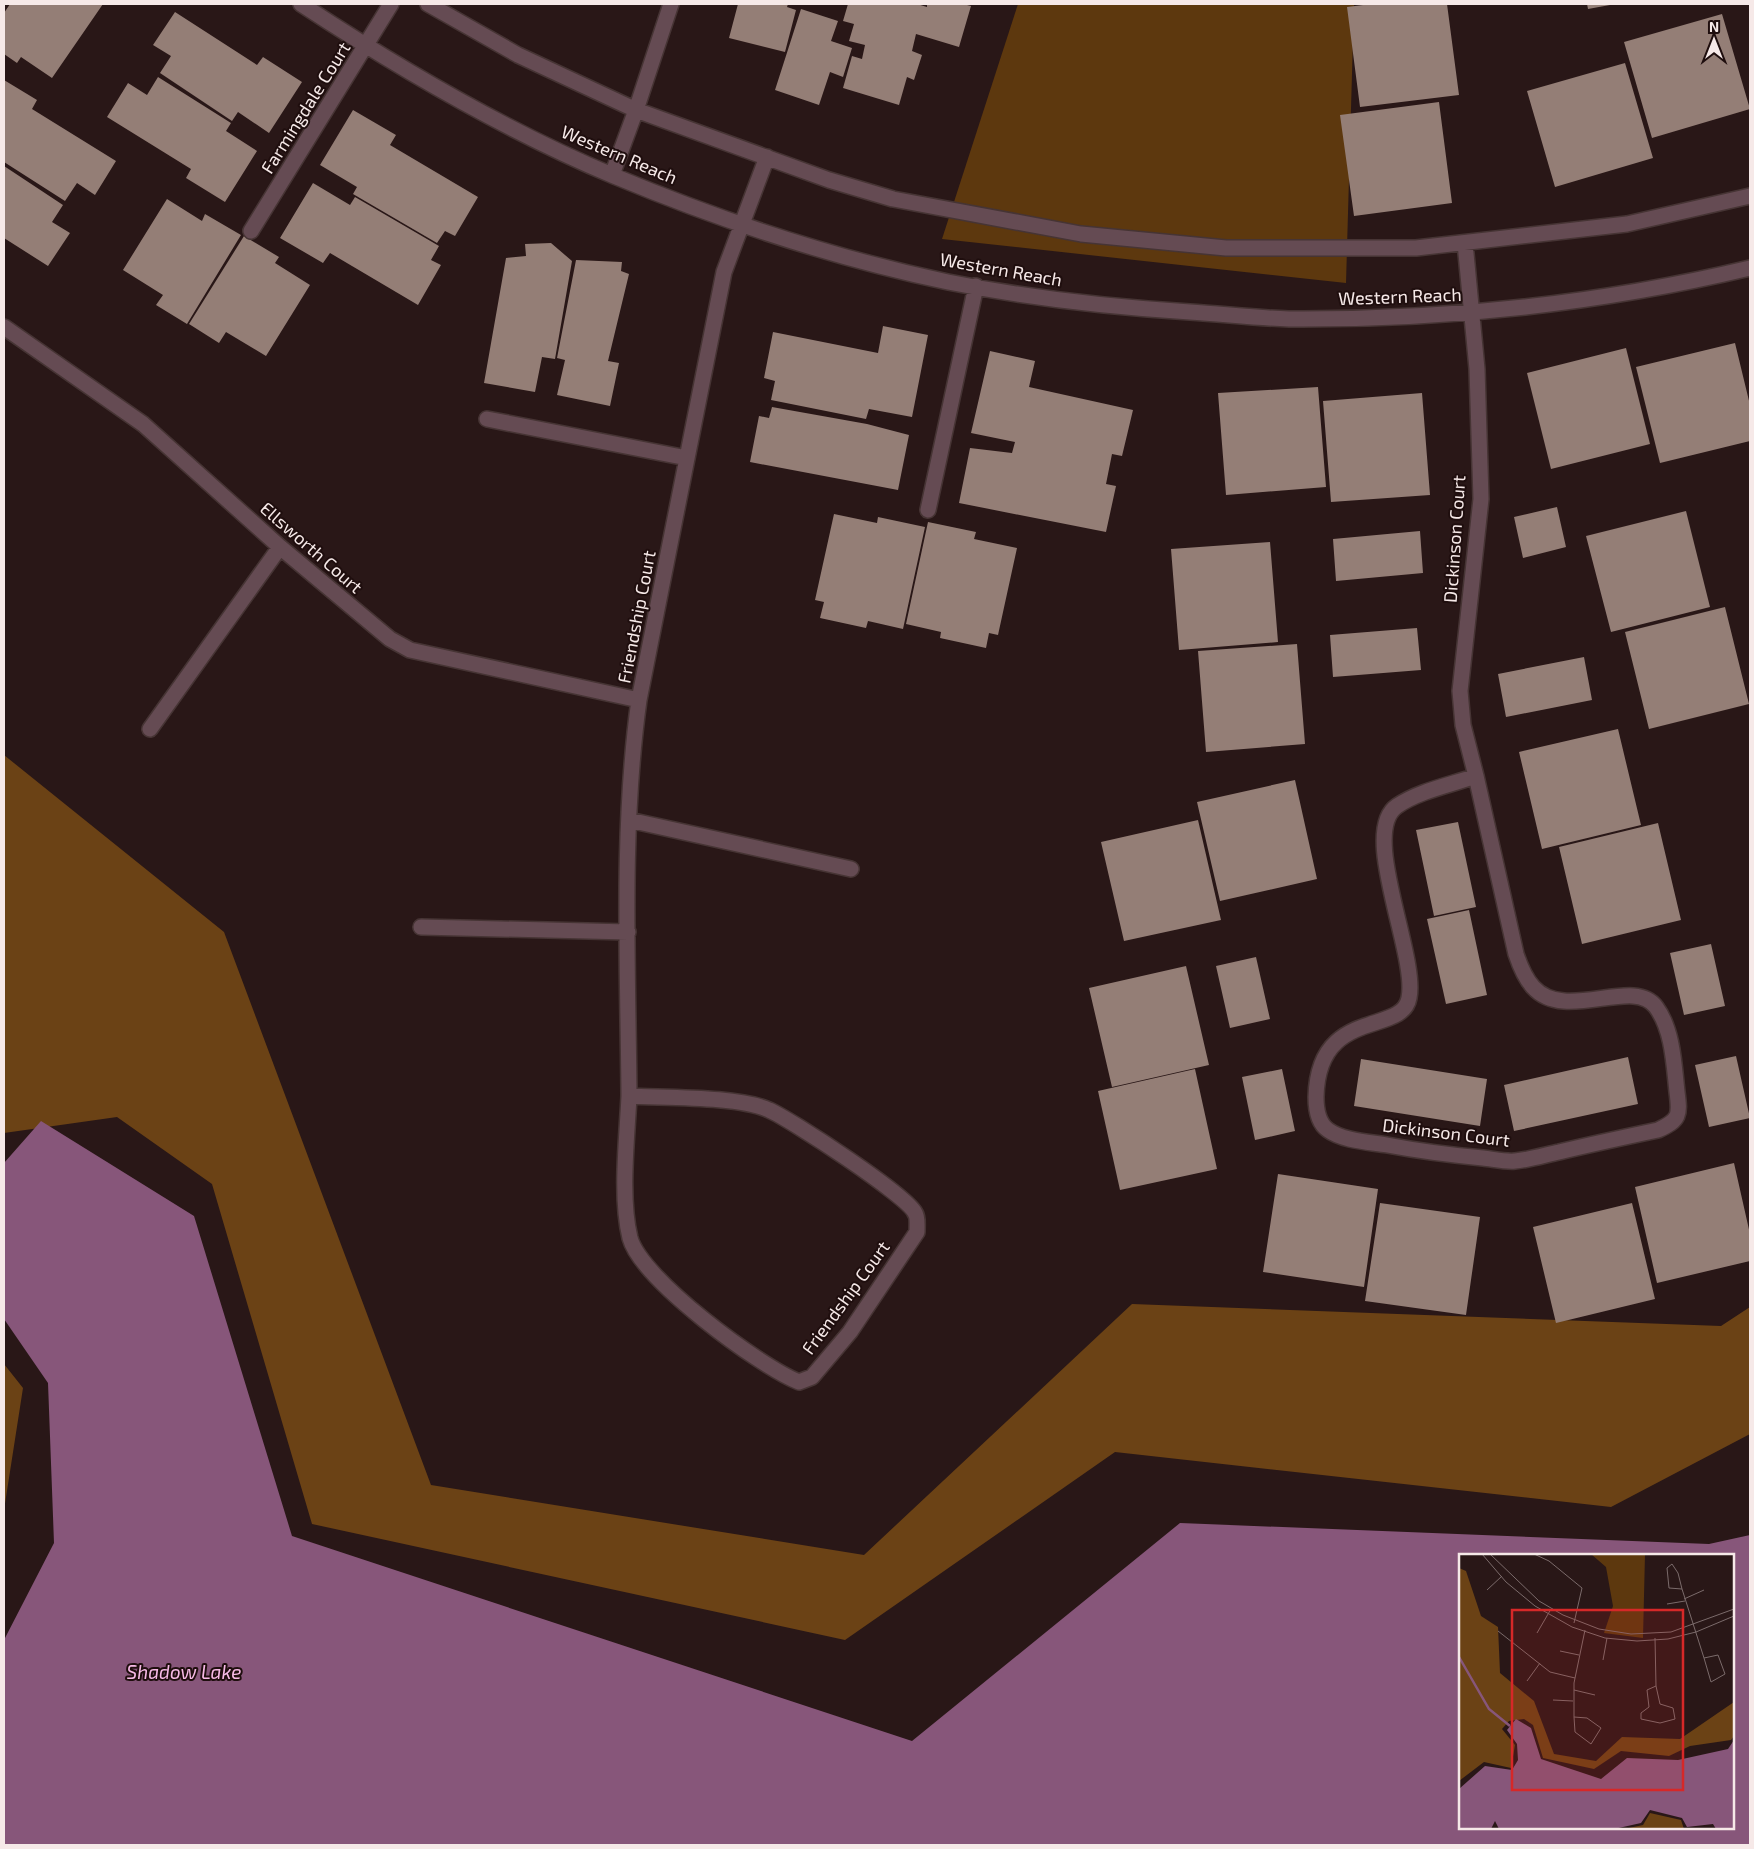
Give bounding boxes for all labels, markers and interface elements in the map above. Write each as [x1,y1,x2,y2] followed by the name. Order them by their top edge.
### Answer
[1689,15,1739,65] north arrow
[1709,18,1719,35] text: N
[256,37,355,177] street label: Farmingdale Court
[558,120,681,188] street label: Western Reach
[938,247,1064,291] street label: Western Reach
[1338,283,1462,309] street label: Western Reach
[1439,474,1469,604] street label: Dickinson Court
[256,497,367,598] street label: Ellsworth Court
[612,548,660,685] street label: Friendship Court
[1381,1113,1511,1151] street label: Dickinson Court
[797,1236,894,1358] street label: Friendship Court
[1459,1554,1734,1829] inset map
[127,1660,241,1683] water label: Shadow Lake

